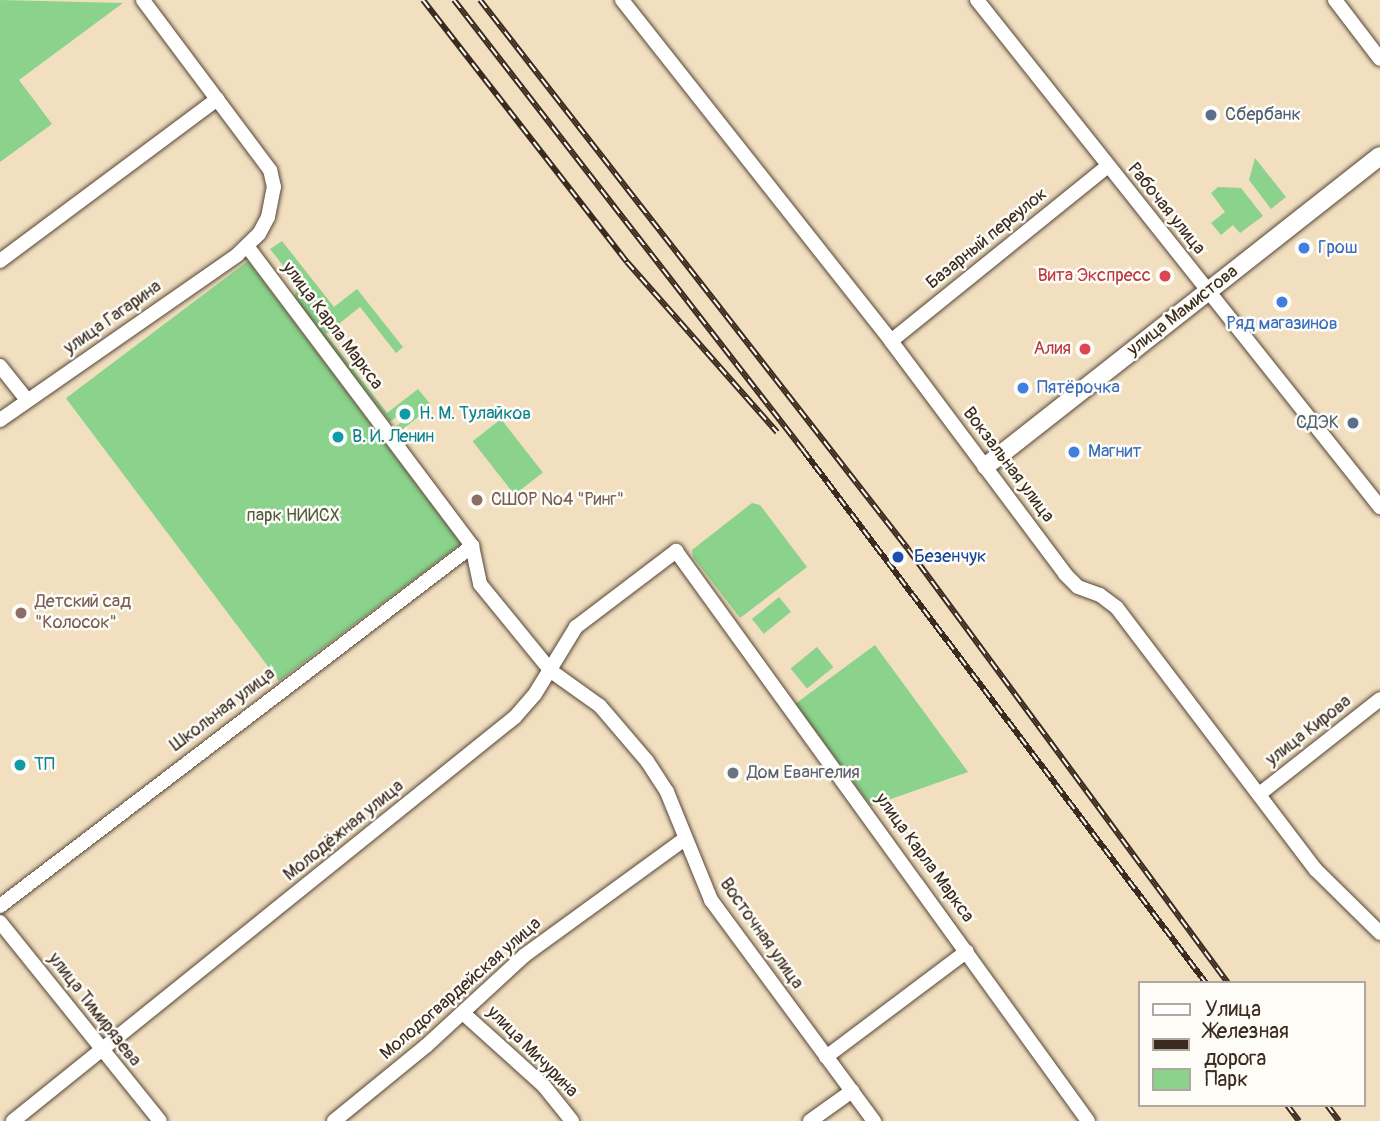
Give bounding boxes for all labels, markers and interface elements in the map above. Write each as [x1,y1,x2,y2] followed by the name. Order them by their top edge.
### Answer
[1225,104,1301,126] place label: Сбербанк
[1203,107,1219,123] marker: Сбербанк
[1123,159,1209,259] street label: Рабочая улица
[922,184,1052,294] street label: Базарный переулок
[1318,237,1358,259] place label: Грош
[1296,240,1312,256] marker: Грош
[277,258,387,394] street label: улица Карла Маркса
[1123,261,1243,361] street label: улица Мамистова
[1037,265,1151,287] place label: Вита Экспресс
[1157,268,1173,284] marker: Вита Экспресс
[60,276,166,360] street label: улица Гагарина
[1274,294,1290,310] marker: Ряд магазинов
[1226,313,1338,335] place label: Ряд магазинов
[1033,338,1071,360] place label: Алия
[1077,341,1093,357] marker: Алия
[1037,377,1120,399] place label: Пятёрочка
[1015,380,1031,396] marker: Пятёрочка
[419,403,531,425] place label: Н. М. Тулайков
[958,403,1058,527] street label: Вокзальная улица
[397,406,413,422] marker: Н. М. Тулайков
[1296,412,1339,434] place label: СДЭК
[1345,415,1361,431] marker: СДЭК
[352,426,434,448] place label: В. И. Ленин
[330,429,346,445] marker: В. И. Ленин
[1088,441,1141,463] place label: Магнит
[1066,444,1082,460] marker: Магнит
[491,489,624,511] place label: СШОР №4 "Ринг"
[469,492,485,508] marker: СШОР №4 "Ринг"
[247,505,339,527] park label: парк НИИСХ
[914,546,986,568] place label: Безенчук
[888,547,908,567] marker: Безенчук
[35,592,131,634] place label: Детский сад "Колосок"
[13,605,29,621] marker: Детский сад "Колосок"
[166,663,280,757] street label: Школьная улица
[1262,691,1356,771] street label: улица Кирова
[34,754,55,776] place label: ТП
[12,757,28,773] marker: ТП
[747,762,860,784] place label: Дом Евангелия
[725,765,741,781] marker: Дом Евангелия
[280,776,408,886] street label: Молодёжная улица
[870,789,978,927] street label: улица Карла Маркса
[715,874,807,994] street label: Восточная улица
[376,913,546,1065] street label: Молодогвардейская улица
[43,949,145,1071] street label: улица Тимирязева
[1138,981,1366,1107] legend
[1205,996,1261,1023] text: Улица
[482,1002,582,1102] street label: улица Мичурина
[1204,1018,1289,1072] text: Железная дорога
[1205,1066,1248,1093] text: Парк

